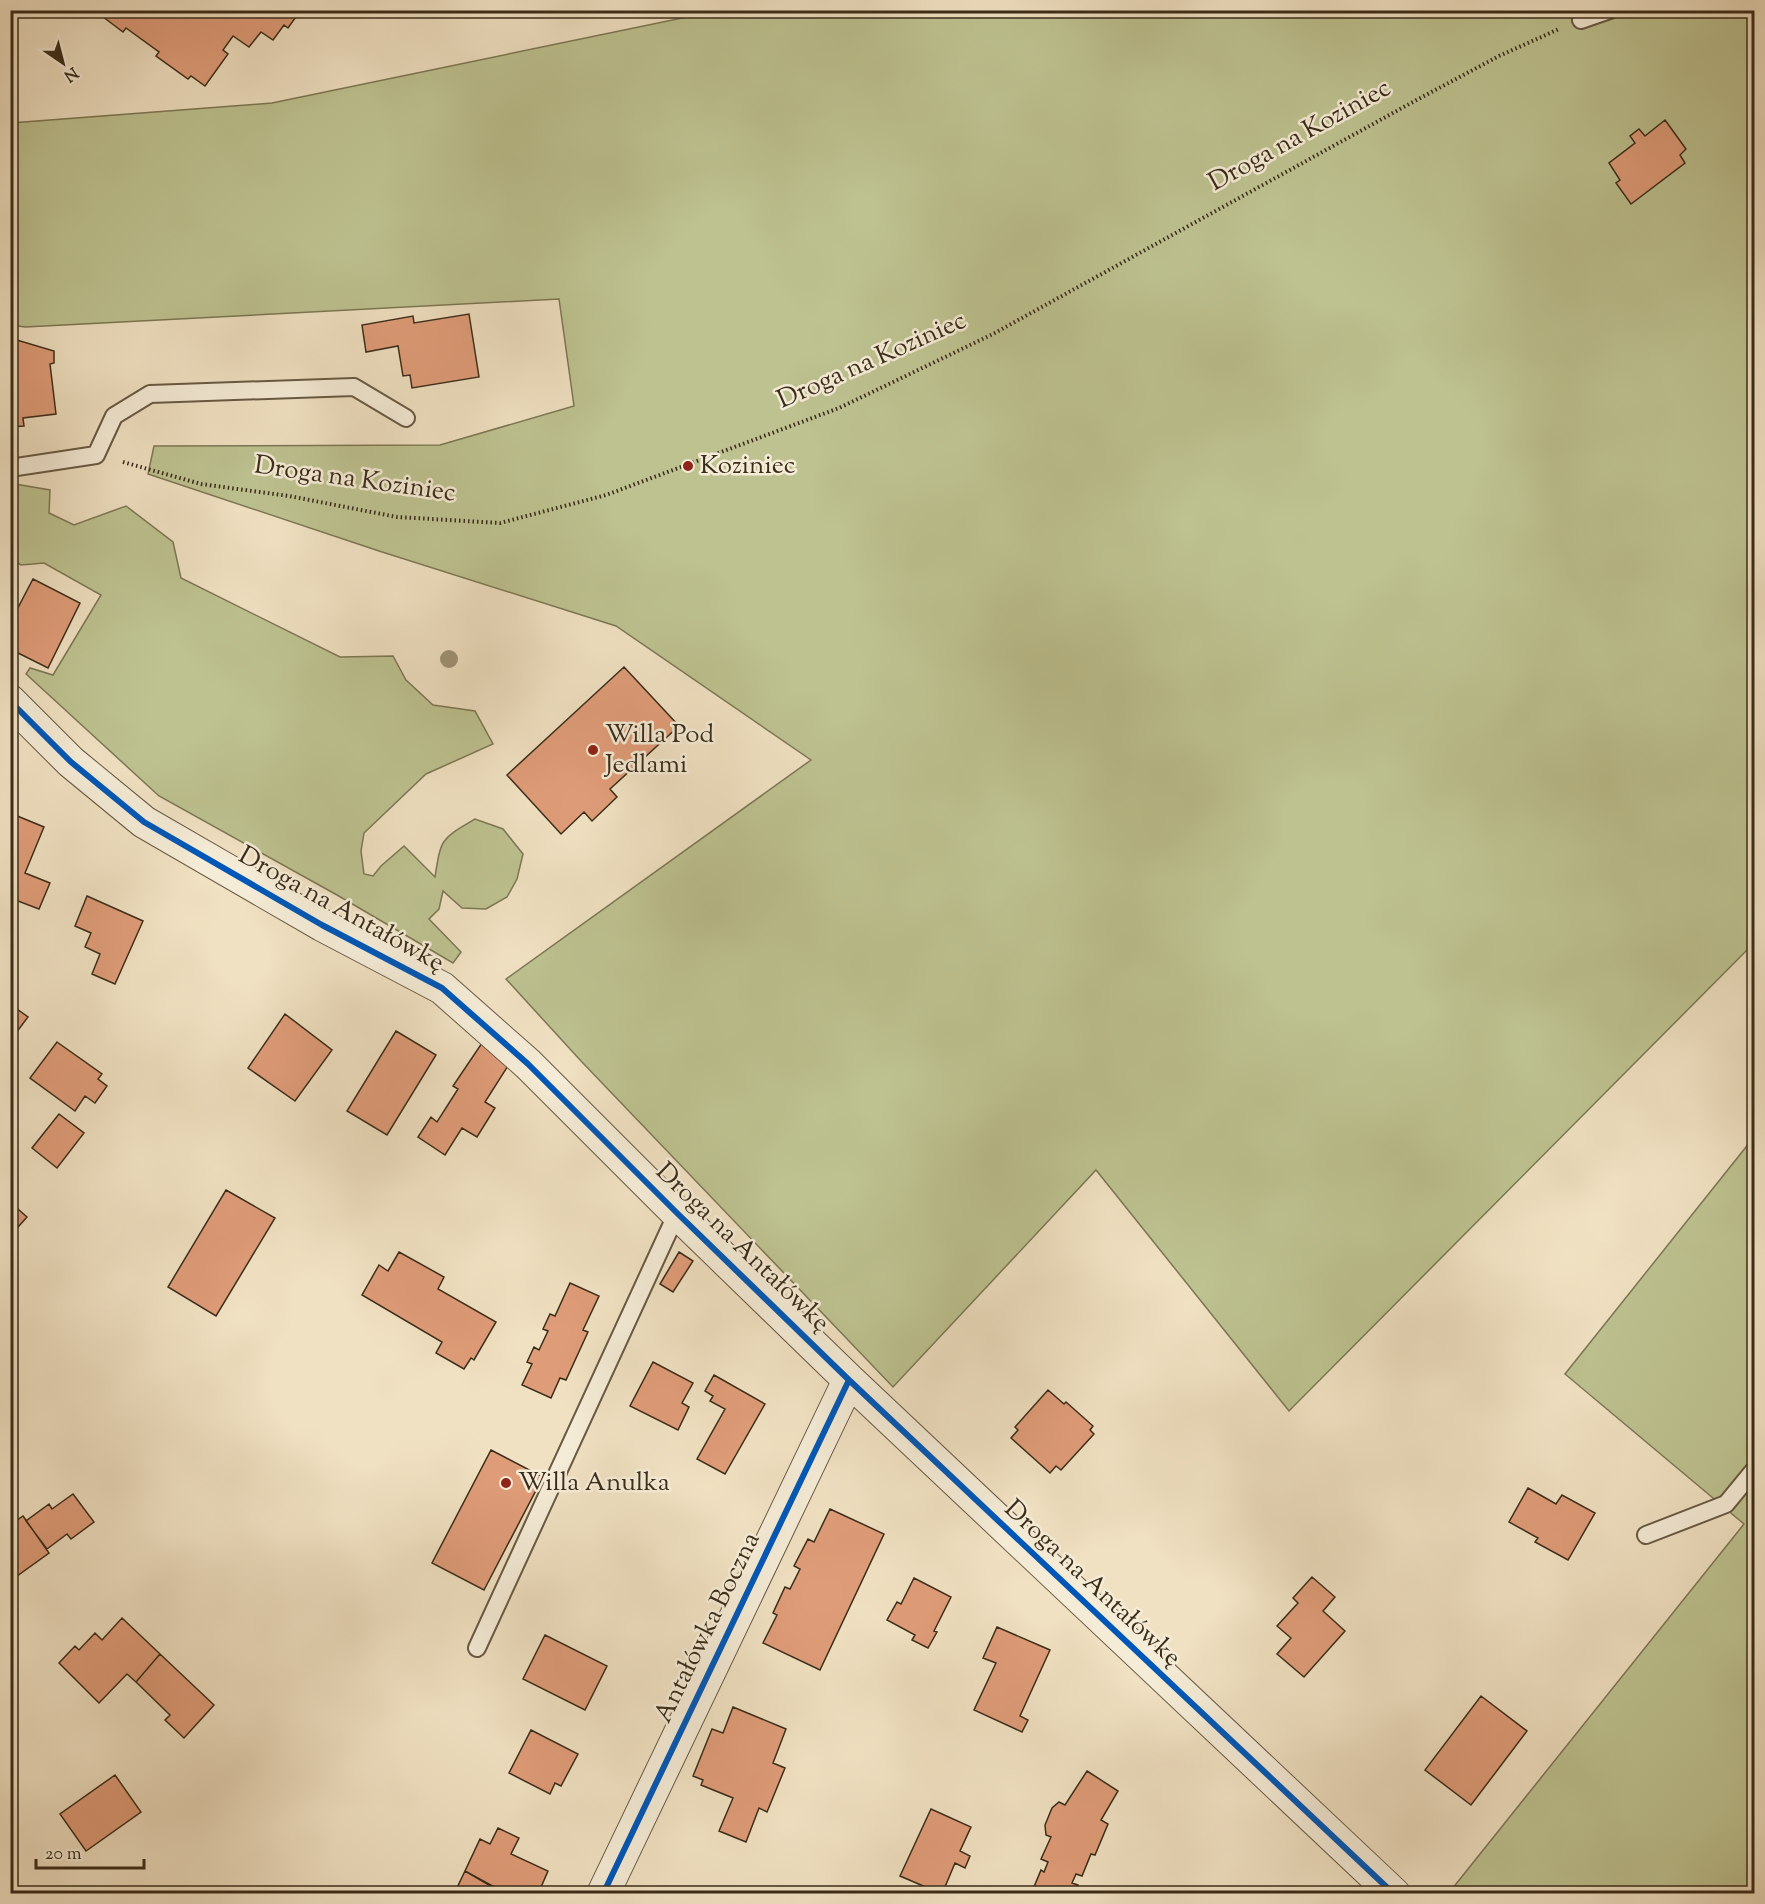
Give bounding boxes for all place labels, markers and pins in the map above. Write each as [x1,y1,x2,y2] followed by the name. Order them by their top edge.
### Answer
[700,448,796,485] place label: Koziniec
[681,459,695,473] marker: Koziniec
[603,717,715,784] place label: Willa Pod Jedlami
[586,743,600,757] marker: Willa Pod Jedlami
[518,1465,670,1502] place label: Willa Anulka
[499,1476,513,1490] marker: Willa Anulka

